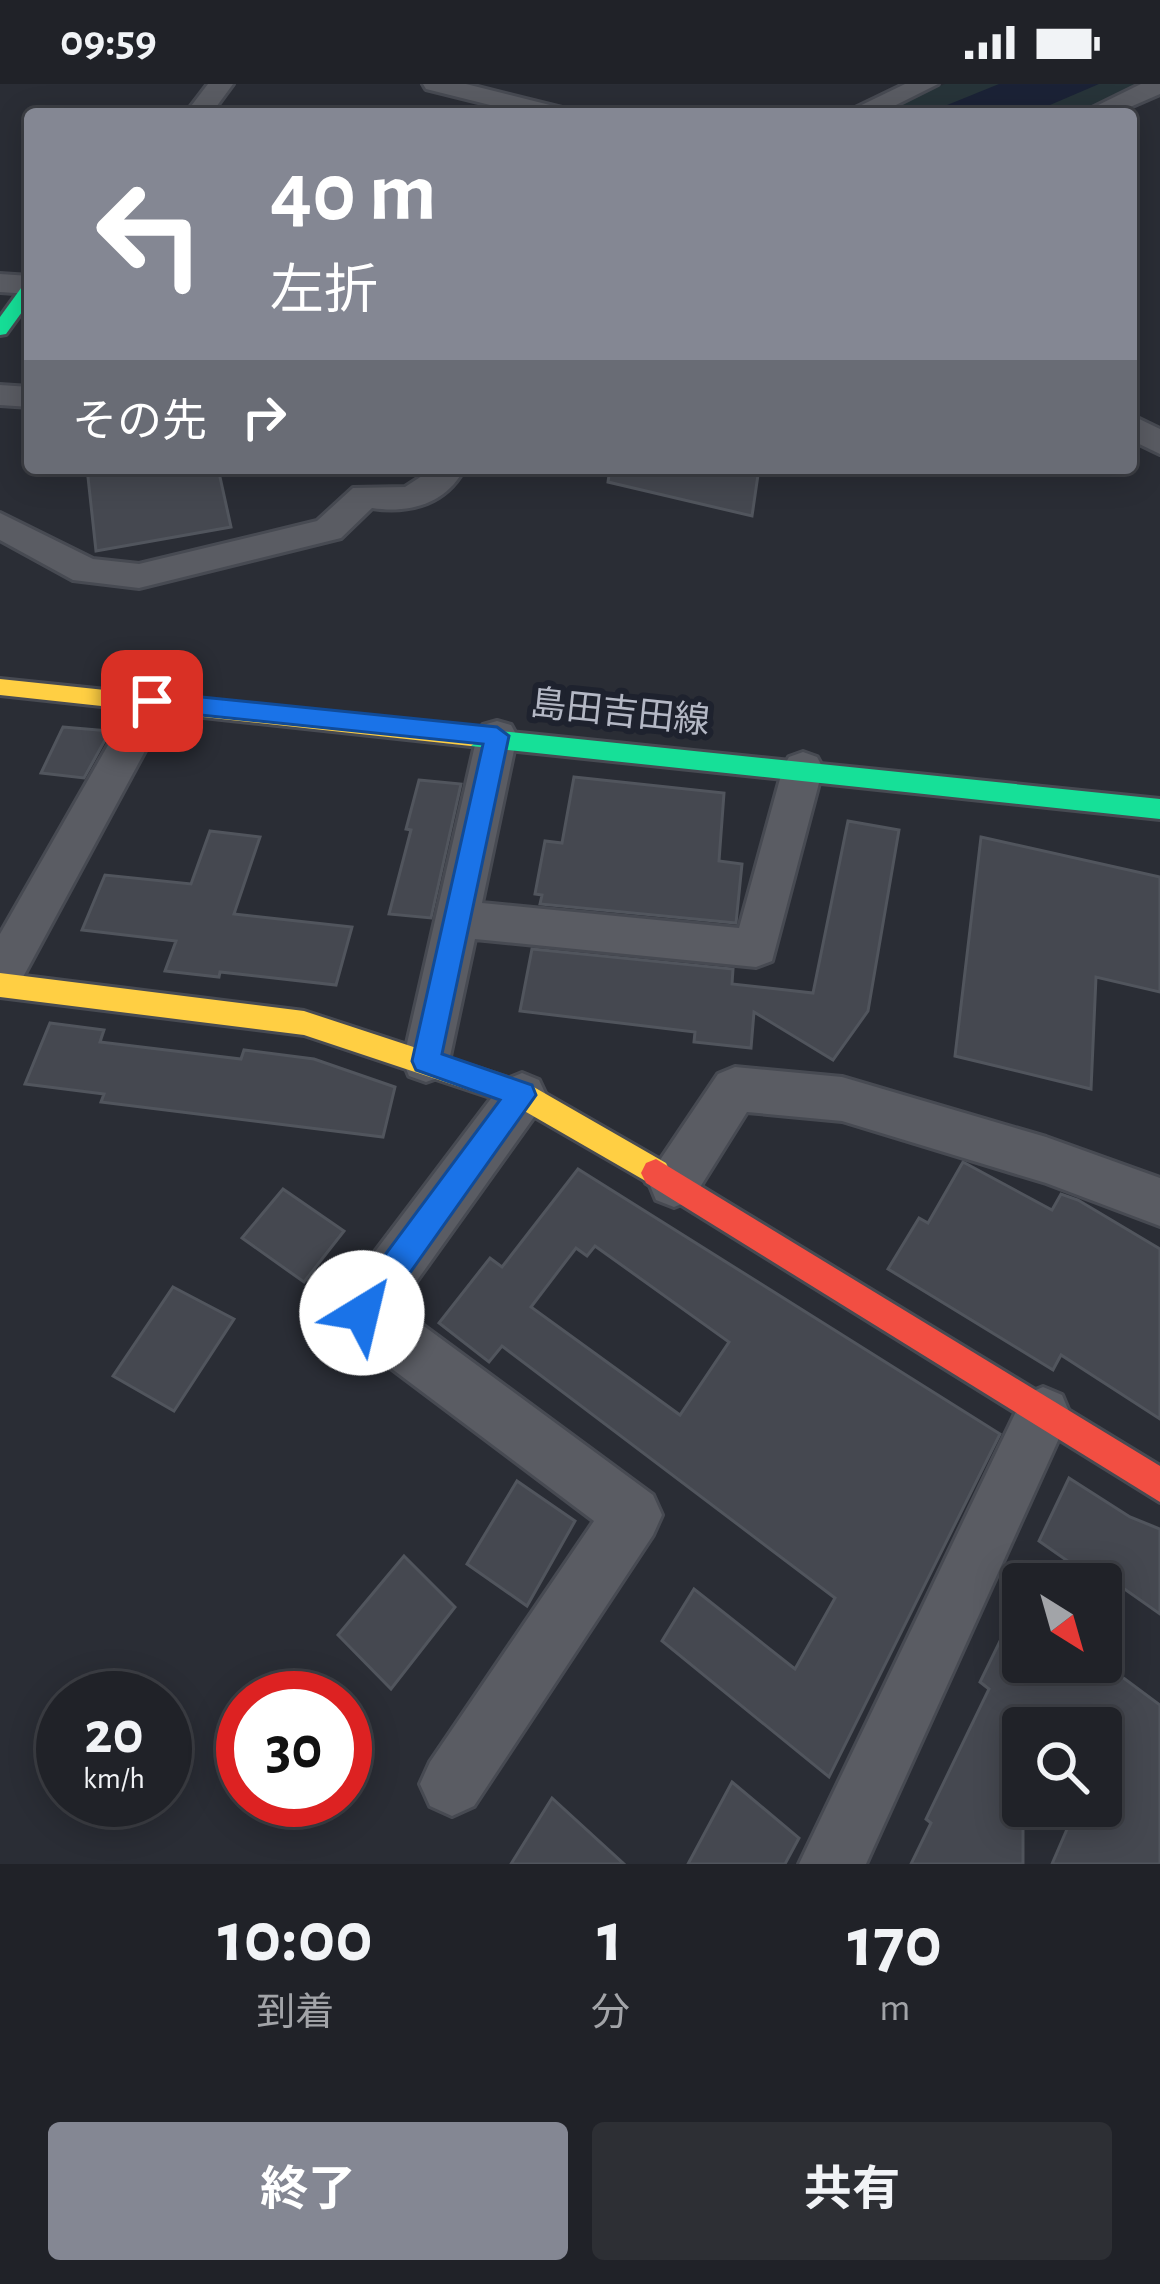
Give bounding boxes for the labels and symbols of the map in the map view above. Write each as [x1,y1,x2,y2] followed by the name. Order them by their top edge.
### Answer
[101,650,203,752] pin
[529,684,712,740] street label: 島田吉田線
[299,1250,425,1376] position arrow
[1002,1563,1122,1683] north arrow
[216,1671,372,1827] speed limit sign: 30

